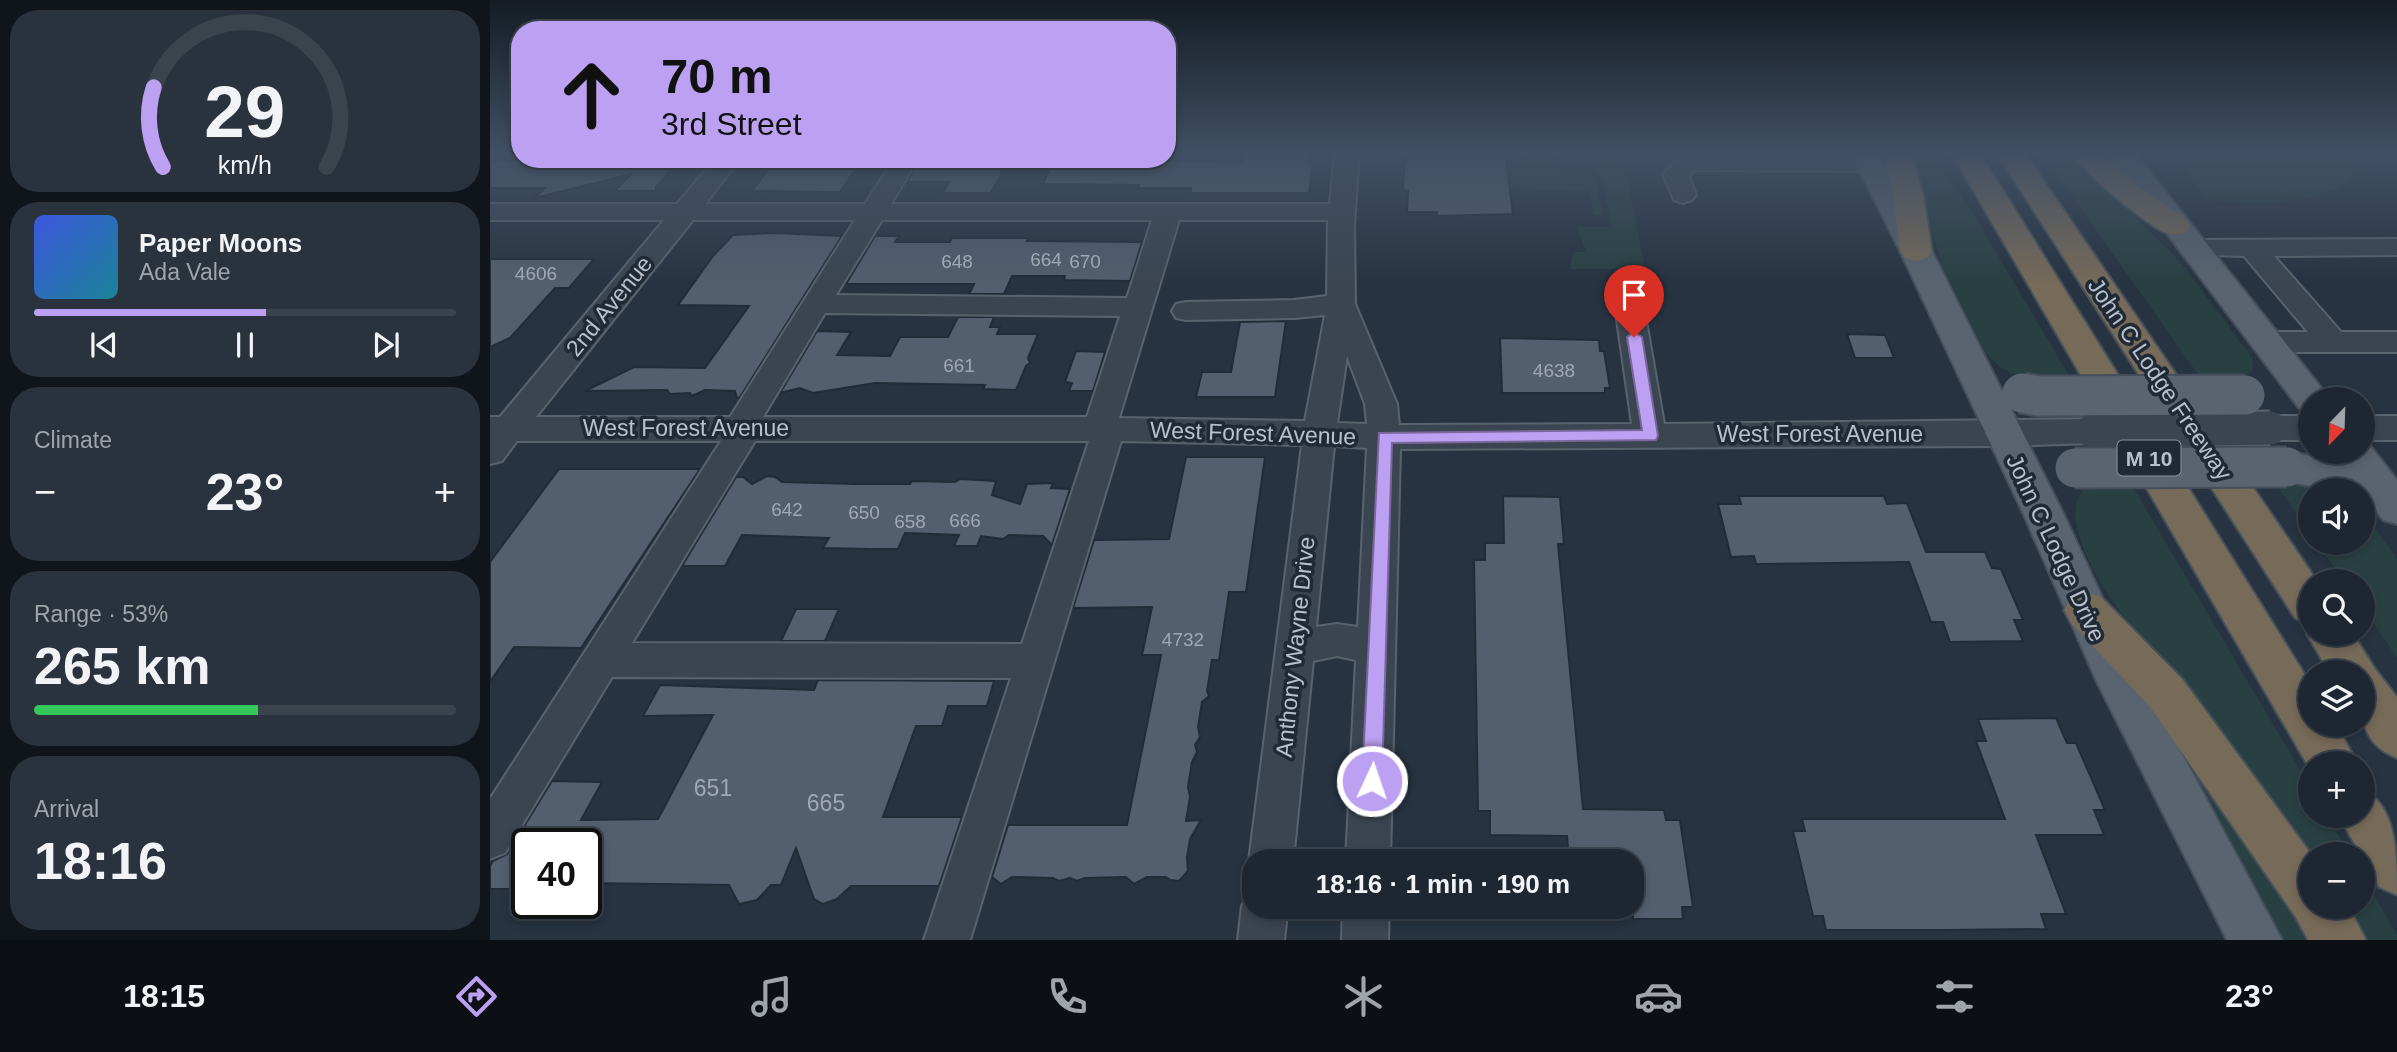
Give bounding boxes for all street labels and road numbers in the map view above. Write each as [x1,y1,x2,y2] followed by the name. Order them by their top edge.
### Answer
[561,251,657,361] street label: 2nd Avenue
[2083,273,2238,485] street label: John C Lodge Freeway
[583,415,789,441] street label: West Forest Avenue
[1149,416,1357,450] street label: West Forest Avenue
[1717,421,1923,447] street label: West Forest Avenue
[2118,440,2180,476] road number: M 10
[2001,450,2111,646] street label: John C Lodge Drive
[1270,535,1320,759] street label: Anthony Wayne Drive

